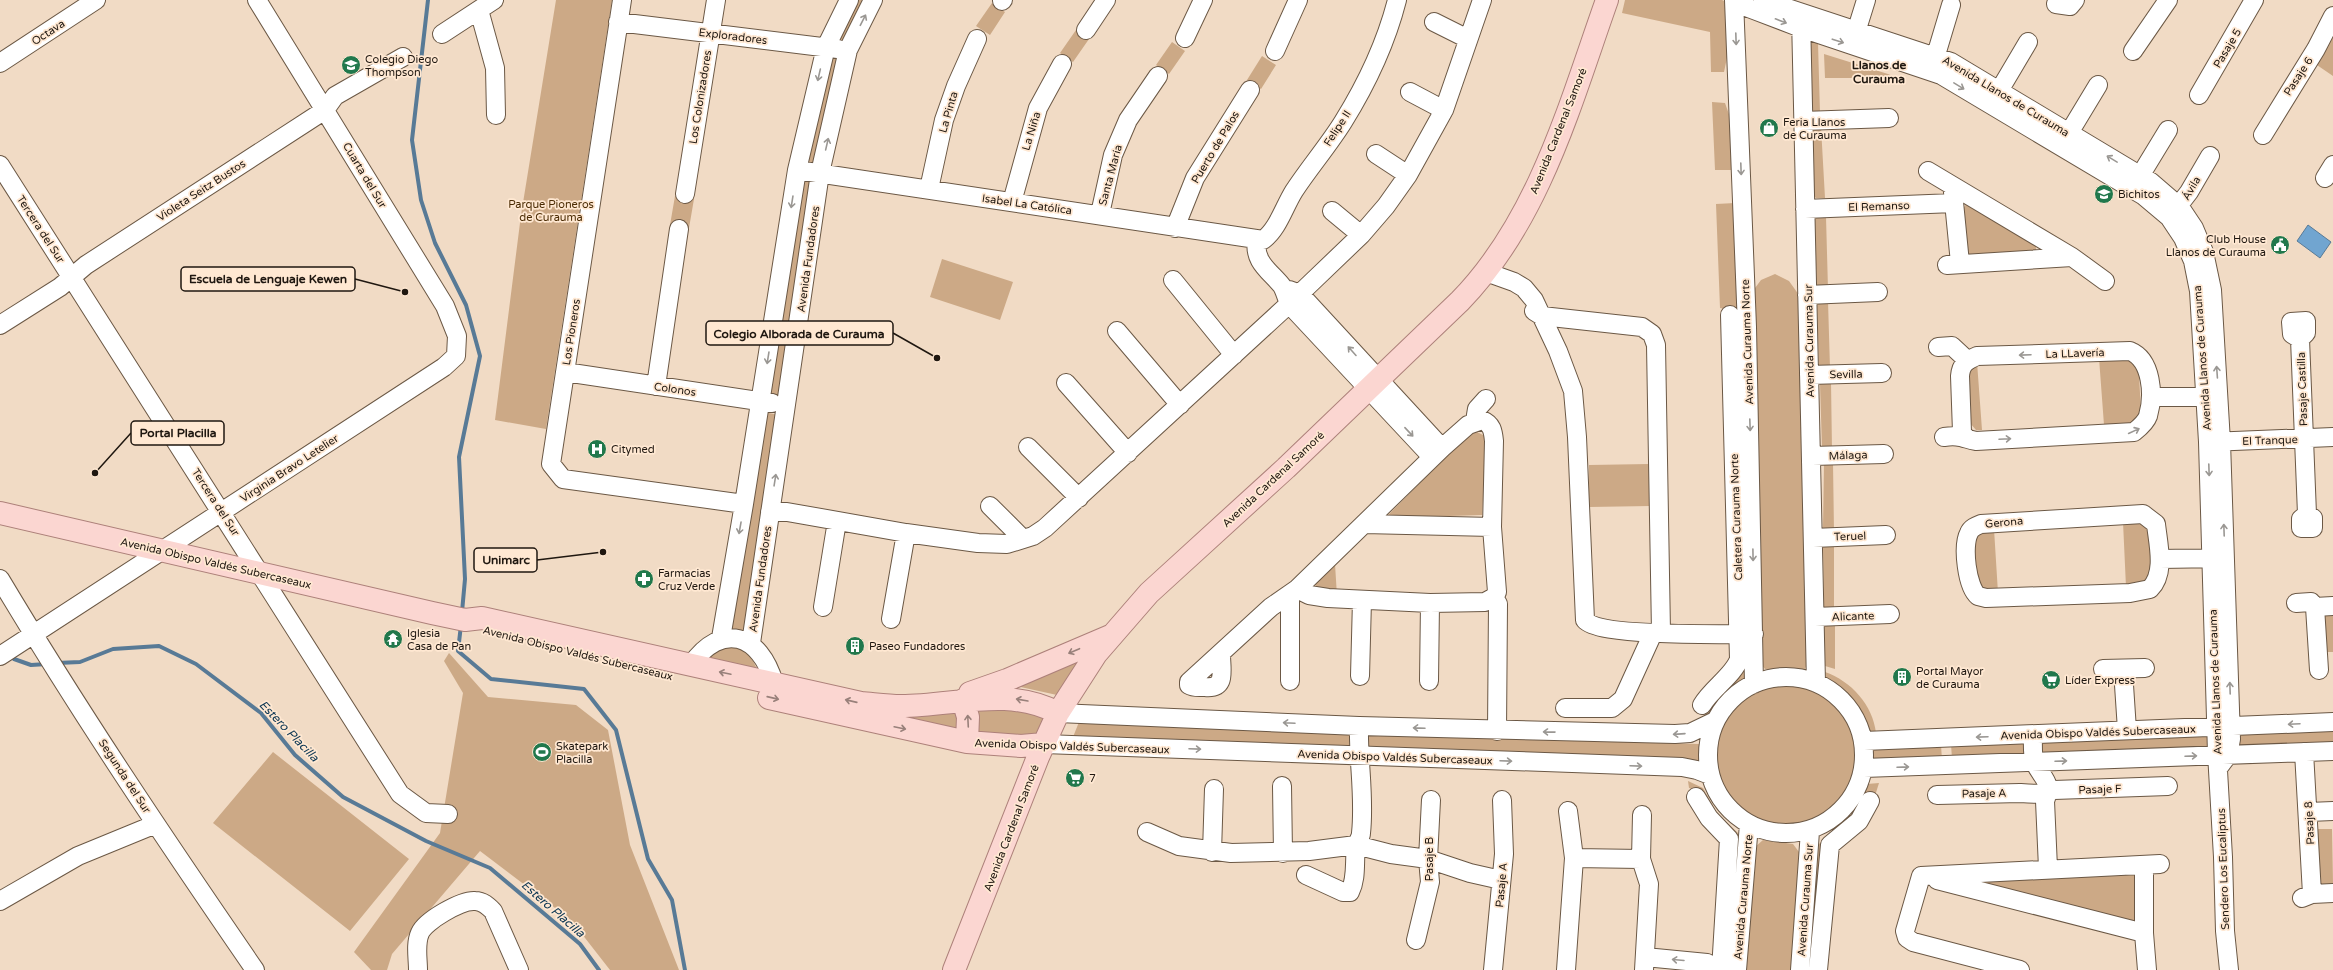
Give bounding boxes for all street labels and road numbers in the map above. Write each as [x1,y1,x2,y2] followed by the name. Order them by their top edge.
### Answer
[29,17,67,48] street label: Octava
[698,26,768,47] street label: Exploradores
[2211,26,2244,70] street label: Pasaje 5
[687,49,714,145] street label: Los Colonizadores
[1940,53,2071,139] street label: Avenida Llanos de Curauma
[2281,54,2316,98] street label: Pasaje 6
[1527,66,1590,196] street label: Avenida Cardenal Samoré
[936,90,961,134] street label: La Pinta
[1321,108,1354,149] street label: Felipe II
[1189,109,1242,186] street label: Puerto de Palos
[1019,110,1044,152] street label: La Niña
[340,140,390,211] street label: Cuarta del Sur
[1096,143,1125,207] street label: Santa María
[155,157,248,224] street label: Violeta Seitz Bustos
[2178,174,2204,202] street label: Ávila
[981,192,1073,217] street label: Isabel La Católica
[14,193,68,266] street label: Tercera del Sur
[1848,199,1910,214] street label: El Remanso
[795,205,822,313] street label: Avenida Fundadores
[1739,279,1756,405] street label: Avenida Curauma Norte
[1802,283,1817,398] street label: Avenida Curauma Sur
[2191,285,2214,431] street label: Avenida Llanos de Curauma
[560,298,583,366] street label: Los Pioneros
[2045,346,2105,361] street label: La LLavería
[2295,352,2310,426] street label: Pasaje Castilla
[1829,368,1863,381] street label: Sevilla
[653,380,697,399] street label: Colonos
[1220,429,1327,530] street label: Avenida Cardenal Samoré
[238,431,341,505] street label: Virginia Bravo Letelier
[2242,433,2298,448] street label: El Tranque
[1828,448,1868,463] street label: Málaga
[1728,453,1745,581] street label: Caletera Curauma Norte
[189,466,243,539] street label: Tercera del Sur
[1984,514,2024,531] street label: Gerona
[747,525,774,633] street label: Avenida Fundadores
[1834,529,1866,544] street label: Teruel
[119,535,313,592] street label: Avenida Obispo Valdés Subercaseaux
[1832,609,1875,624] street label: Alicante
[2206,609,2225,755] street label: Avenida Llanos de Curauma
[481,624,674,683] street label: Avenida Obispo Valdés Subercaseaux
[2000,723,2196,742] street label: Avenida Obispo Valdés Subercaseaux
[96,737,154,816] street label: Segunda del Sur
[974,737,1170,756] street label: Avenida Obispo Valdés Subercaseaux
[1297,748,1493,767] street label: Avenida Obispo Valdés Subercaseaux
[981,763,1042,893] street label: Avenida Cardenal Samoré
[2078,782,2122,797] street label: Pasaje F
[1961,787,2007,800] street label: Pasaje A
[2302,801,2317,845] street label: Pasaje 8
[2215,808,2232,930] street label: Sendero Los Eucaliptus
[1732,834,1755,960] street label: Avenida Curauma Norte
[1423,837,1436,881] street label: Pasaje B
[1795,842,1816,957] street label: Avenida Curauma Sur
[1493,862,1510,908] street label: Pasaje A

